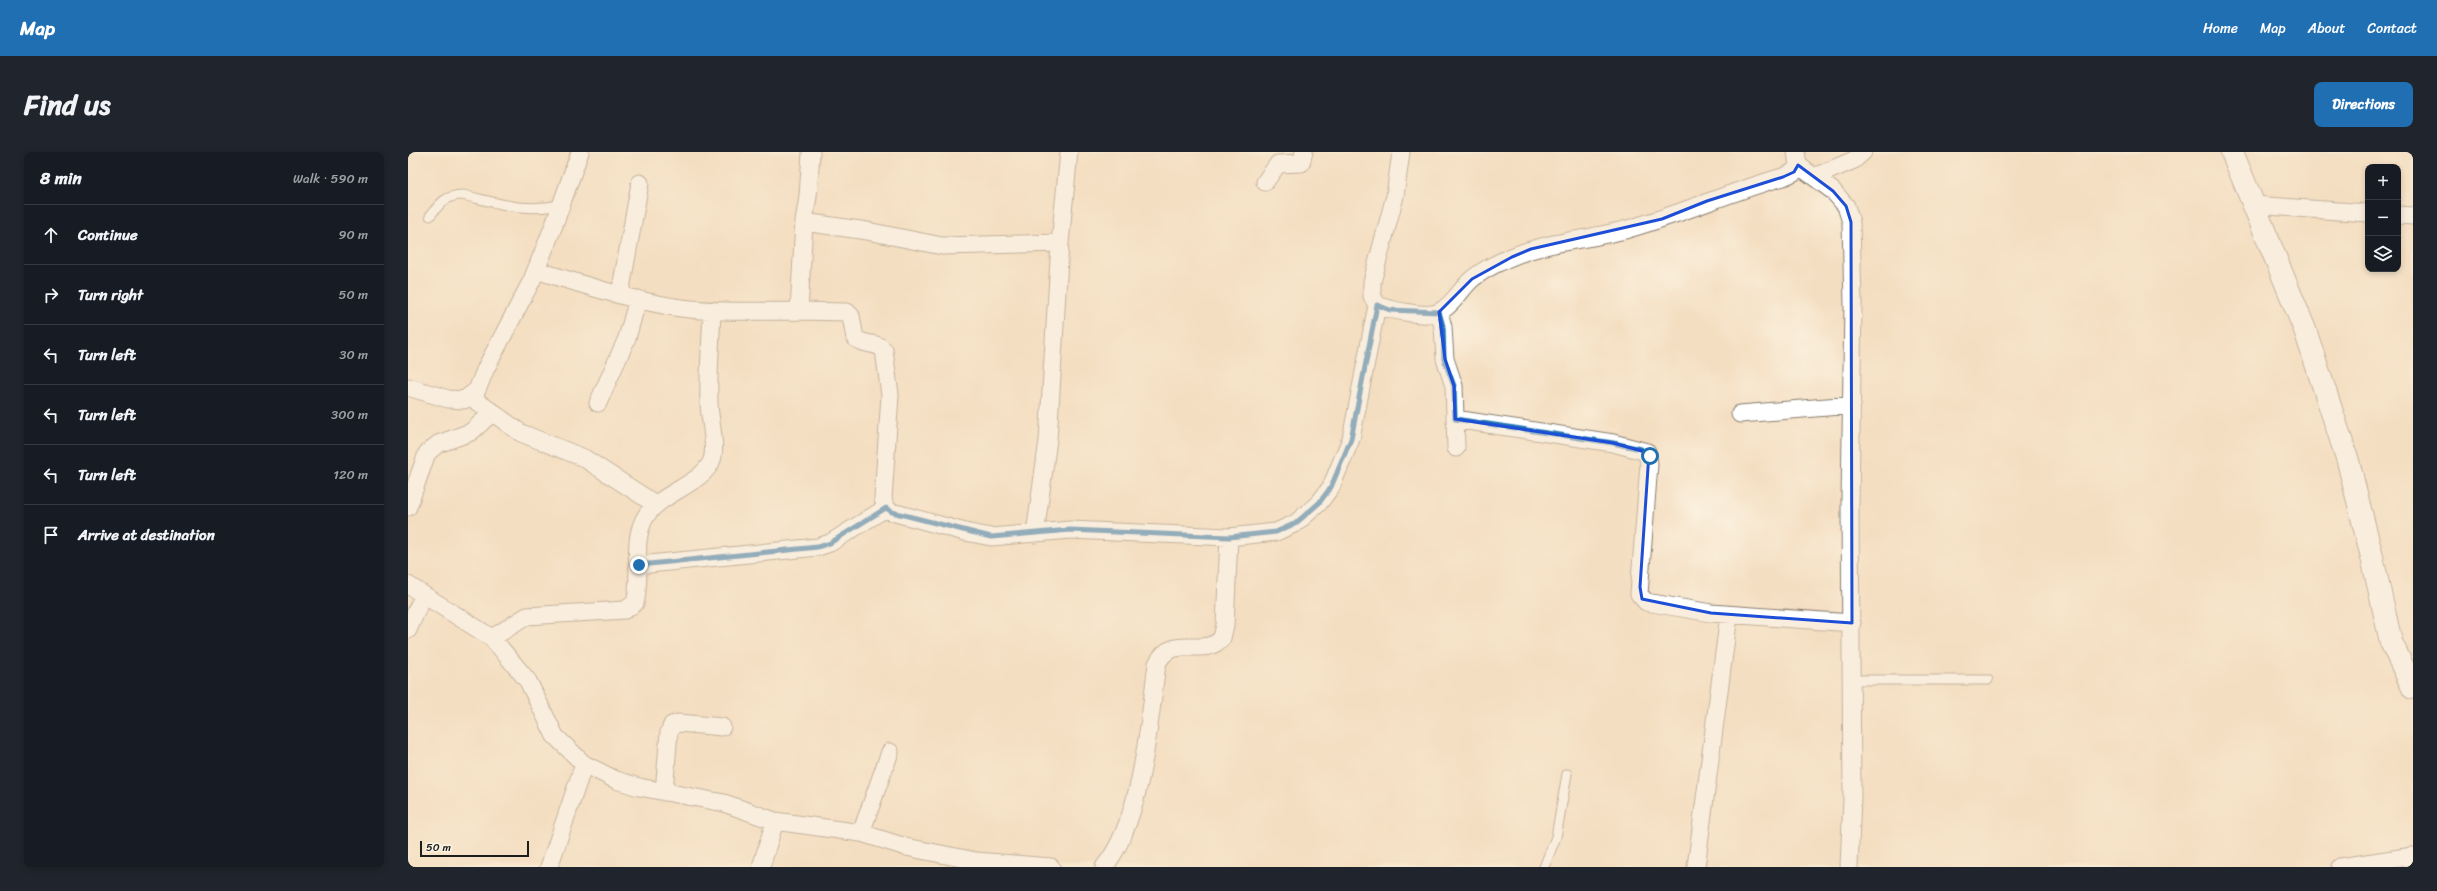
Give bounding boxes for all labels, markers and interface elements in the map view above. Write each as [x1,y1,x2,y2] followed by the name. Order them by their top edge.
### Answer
[20,12,55,45] text: Map
[2203,16,2238,41] text: Home
[2260,16,2286,41] text: Map
[2308,16,2345,41] text: About
[2367,16,2417,41] text: Contact
[24,80,111,129] text: Find us
[2314,82,2413,127] button: Directions
[40,163,82,193] text: 8 min
[2365,164,2401,272] map controls
[2365,164,2401,200] button: +
[293,167,368,190] text: Walk · 590 m
[2365,200,2401,236] button: −
[78,222,138,248] text: Continue
[338,223,368,246] text: 90 m
[40,224,62,246] icon: ahead
[2365,236,2401,272] button: layers
[78,282,143,308] text: Turn right
[338,283,368,306] text: 50 m
[40,284,62,306] icon: right
[78,342,136,368] text: Turn left
[339,343,368,366] text: 30 m
[40,344,62,366] icon: left
[78,402,136,428] text: Turn left
[331,403,368,426] text: 300 m
[40,404,62,426] icon: left
[1641,447,1659,465] route start
[78,462,136,488] text: Turn left
[333,463,368,486] text: 120 m
[40,464,62,486] icon: left
[78,522,215,548] text: Arrive at destination
[40,524,62,546] icon: arrive
[630,556,648,574] route end
[426,838,451,857] text: 50 m
[420,839,529,858] scale bar

